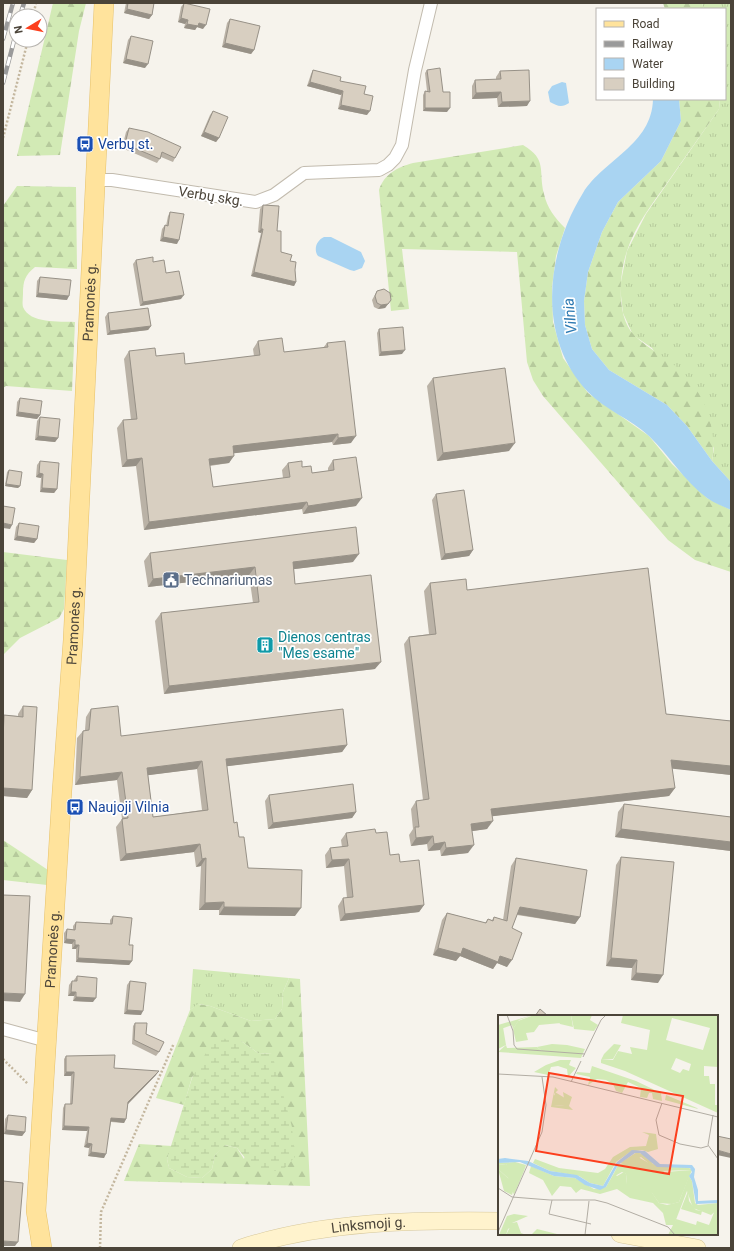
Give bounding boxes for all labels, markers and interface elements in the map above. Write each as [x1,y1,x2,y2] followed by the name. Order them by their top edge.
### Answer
[8,8,48,48] north arrow
[596,8,726,100] legend
[632,17,660,31] text: Road
[12,24,26,35] text: N
[632,37,673,51] text: Railway
[632,57,663,71] text: Water
[632,77,675,91] text: Building
[75,134,95,154] bus stop icon: Verbų st.
[98,136,153,152] place label: Verbų st.
[177,183,245,209] street label: Verbų skg.
[80,262,99,342] street label: Pramonės g.
[559,297,581,335] water label: Vilnia
[161,570,181,590] public building icon: Technariumas
[184,572,272,588] place label: Technariumas
[63,586,84,666] street label: Pramonės g.
[278,629,371,661] place label: Dienos centras "Mes esame"
[255,635,275,655] building icon: Dienos centras "Mes esame"
[65,797,85,817] bus stop icon: Naujoji Vilnia
[88,799,169,815] place label: Naujoji Vilnia
[42,909,63,989] street label: Pramonės g.
[498,1015,718,1235] inset map
[330,1214,406,1236] street label: Linksmoji g.

